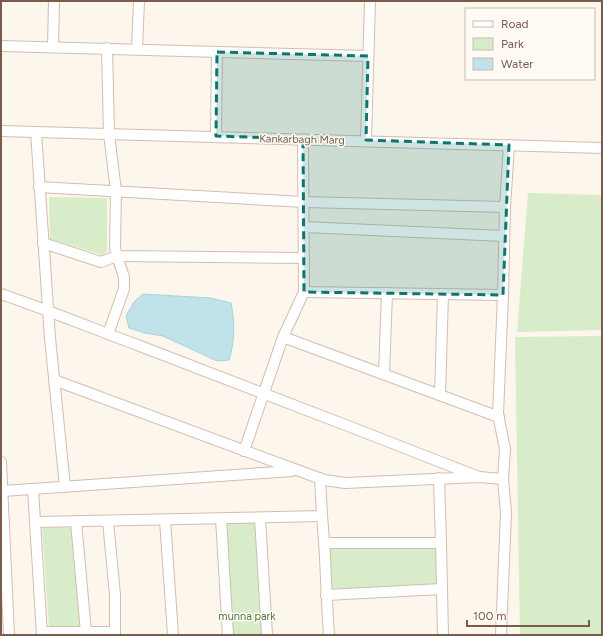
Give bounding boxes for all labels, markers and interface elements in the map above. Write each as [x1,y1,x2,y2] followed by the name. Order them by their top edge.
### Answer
[465,8,595,80] legend
[501,17,529,31] text: Road
[501,37,524,51] text: Park
[501,57,533,71] text: Water
[259,132,345,147] street label: Kankarbagh Marg
[467,602,589,628] scale bar
[473,609,507,623] text: 100 m
[218,610,276,623] park label: munna park

